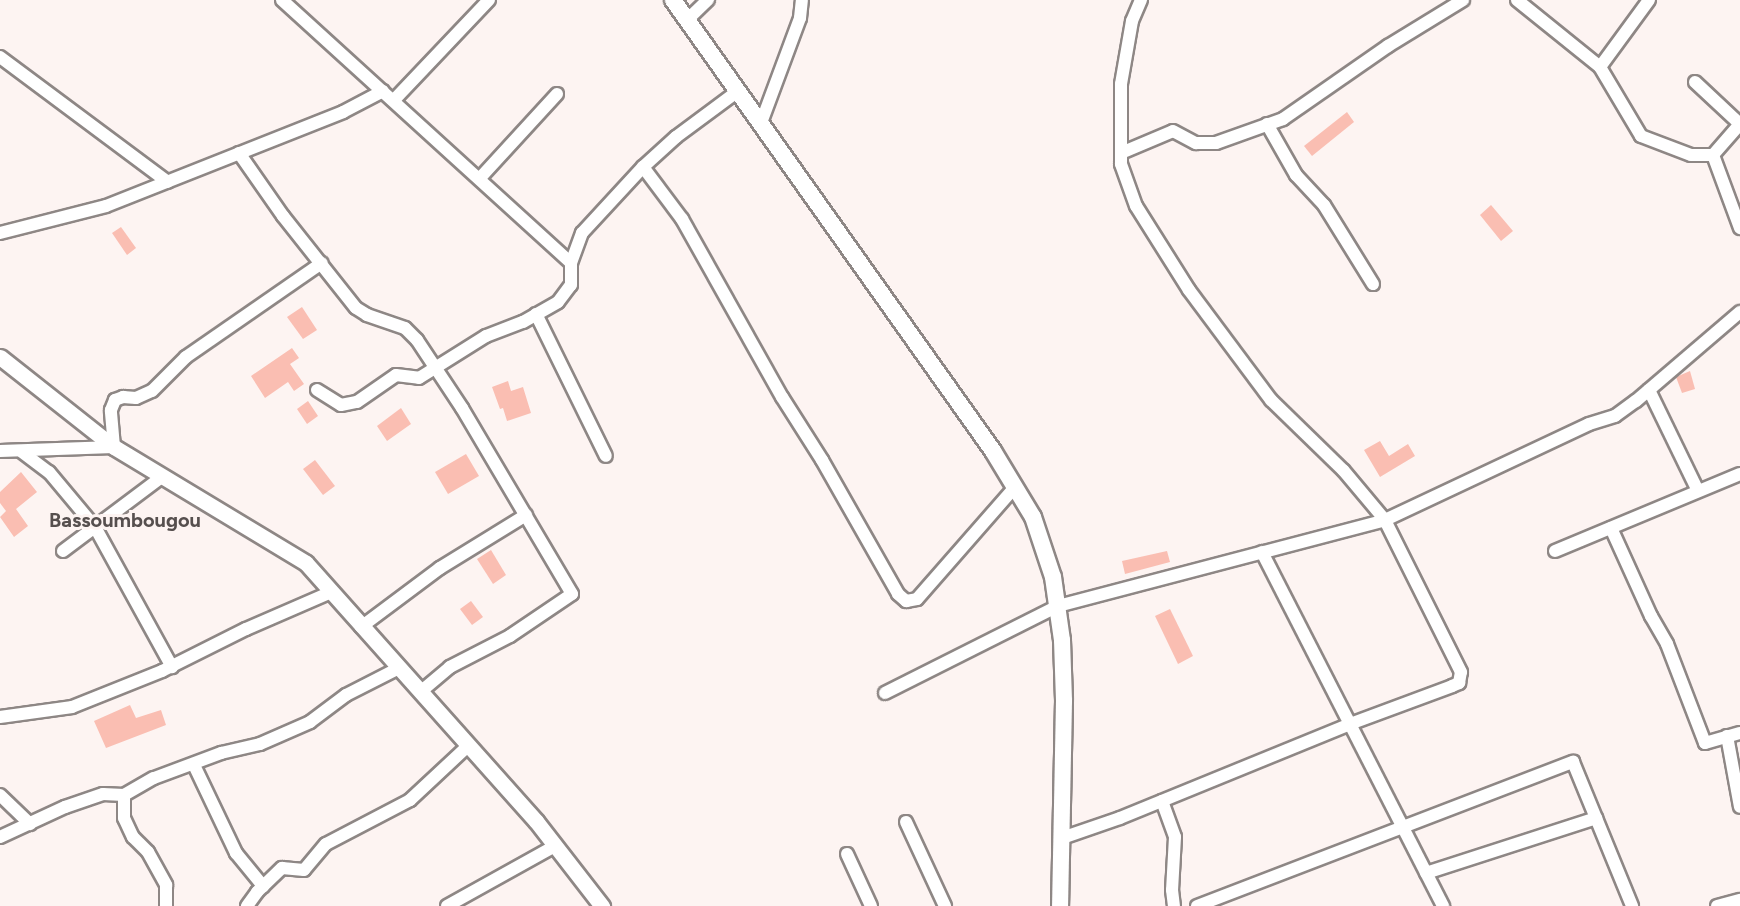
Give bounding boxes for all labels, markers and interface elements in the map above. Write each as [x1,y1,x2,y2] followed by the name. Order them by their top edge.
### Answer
[49,508,201,532] district label: Bassoumbougou

